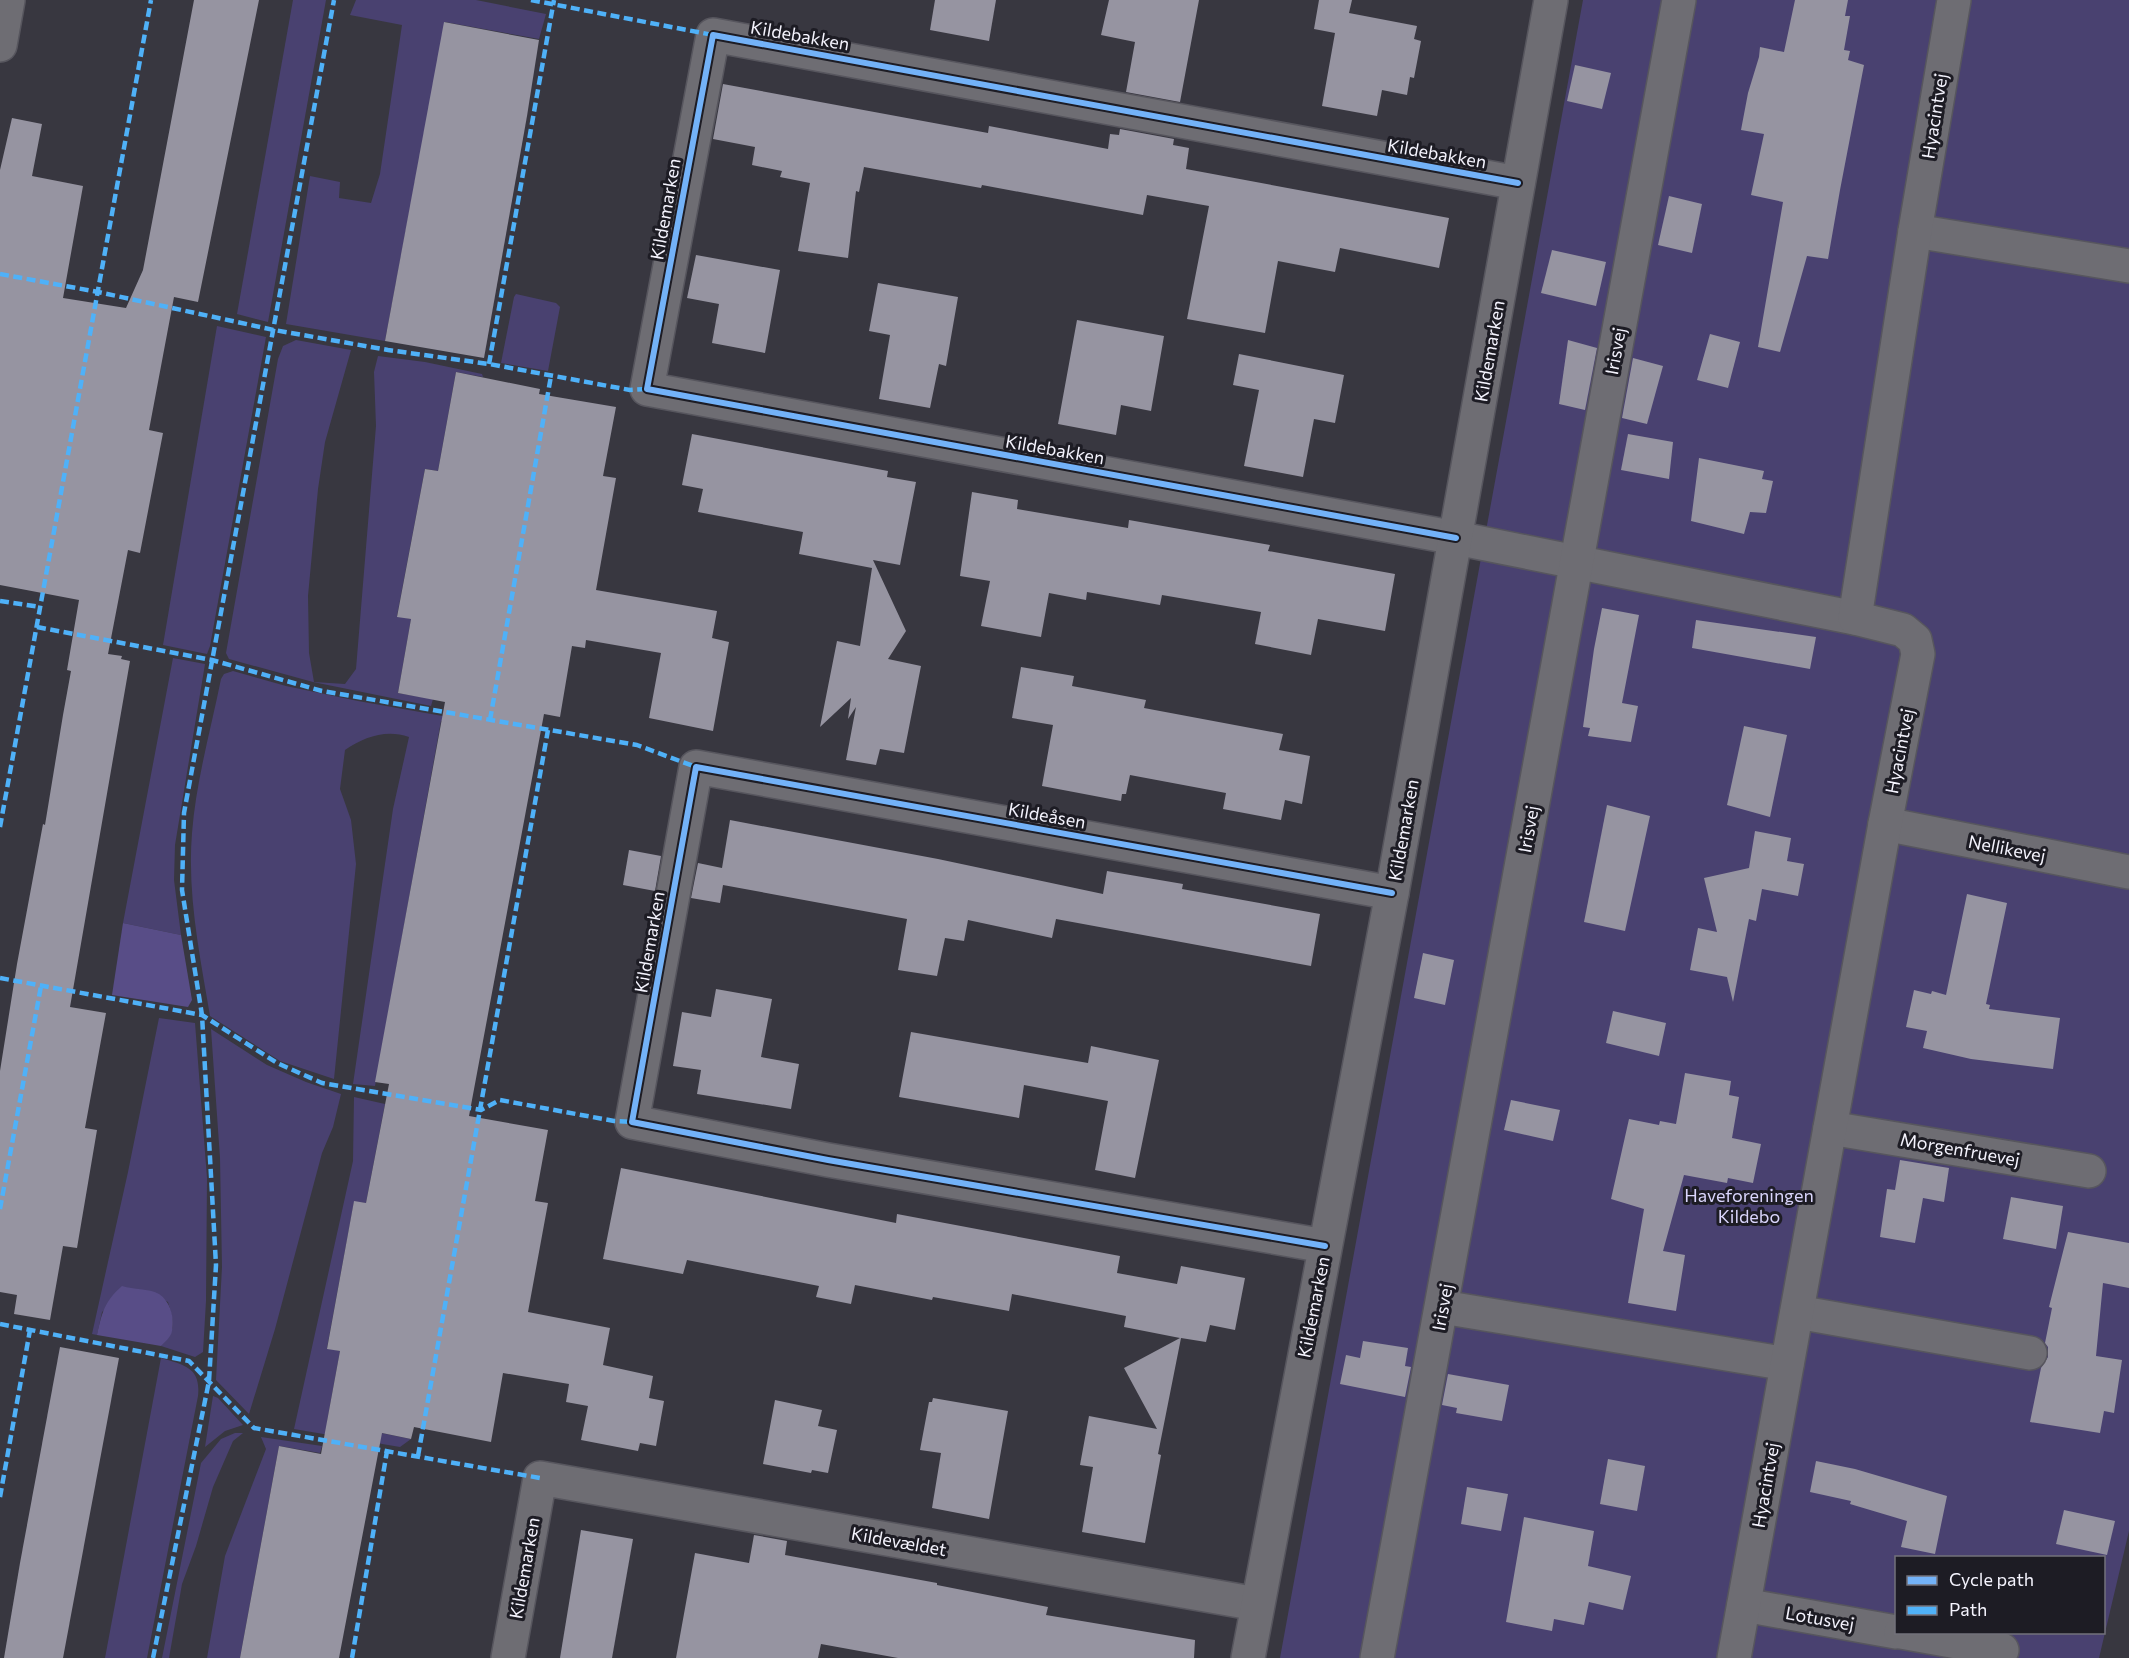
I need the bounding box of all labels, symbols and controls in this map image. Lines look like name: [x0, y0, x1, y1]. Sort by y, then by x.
street label: Kildebakken: [749, 15, 851, 55]
street label: Hyacintvej: [1916, 72, 1952, 160]
street label: Kildebakken: [1386, 133, 1488, 173]
street label: Kildemarken: [645, 157, 685, 261]
street label: Kildemarken: [1469, 299, 1509, 403]
street label: Irisvej: [1600, 326, 1630, 376]
street label: Kildebakken: [1004, 429, 1106, 469]
street label: Hyacintvej: [1880, 707, 1918, 795]
street label: Kildemarken: [1383, 778, 1423, 882]
street label: Kildeåsen: [1006, 797, 1088, 833]
street label: Irisvej: [1513, 804, 1543, 854]
street label: Nellikevej: [1966, 830, 2048, 866]
street label: Kildemarken: [629, 890, 669, 994]
street label: Morgenfruevej: [1898, 1128, 2022, 1170]
park label: Haveforeningen Kildebo: [1684, 1184, 1814, 1227]
street label: Kildemarken: [1292, 1255, 1334, 1359]
street label: Irisvej: [1427, 1282, 1457, 1332]
street label: Hyacintvej: [1747, 1441, 1783, 1529]
street label: Kildemarken: [504, 1516, 544, 1620]
street label: Kildevældet: [850, 1522, 948, 1560]
legend: [1895, 1556, 2105, 1634]
text: Cycle path: [1949, 1568, 2034, 1590]
text: Path: [1949, 1598, 1987, 1620]
street label: Lotusvej: [1784, 1601, 1856, 1635]

